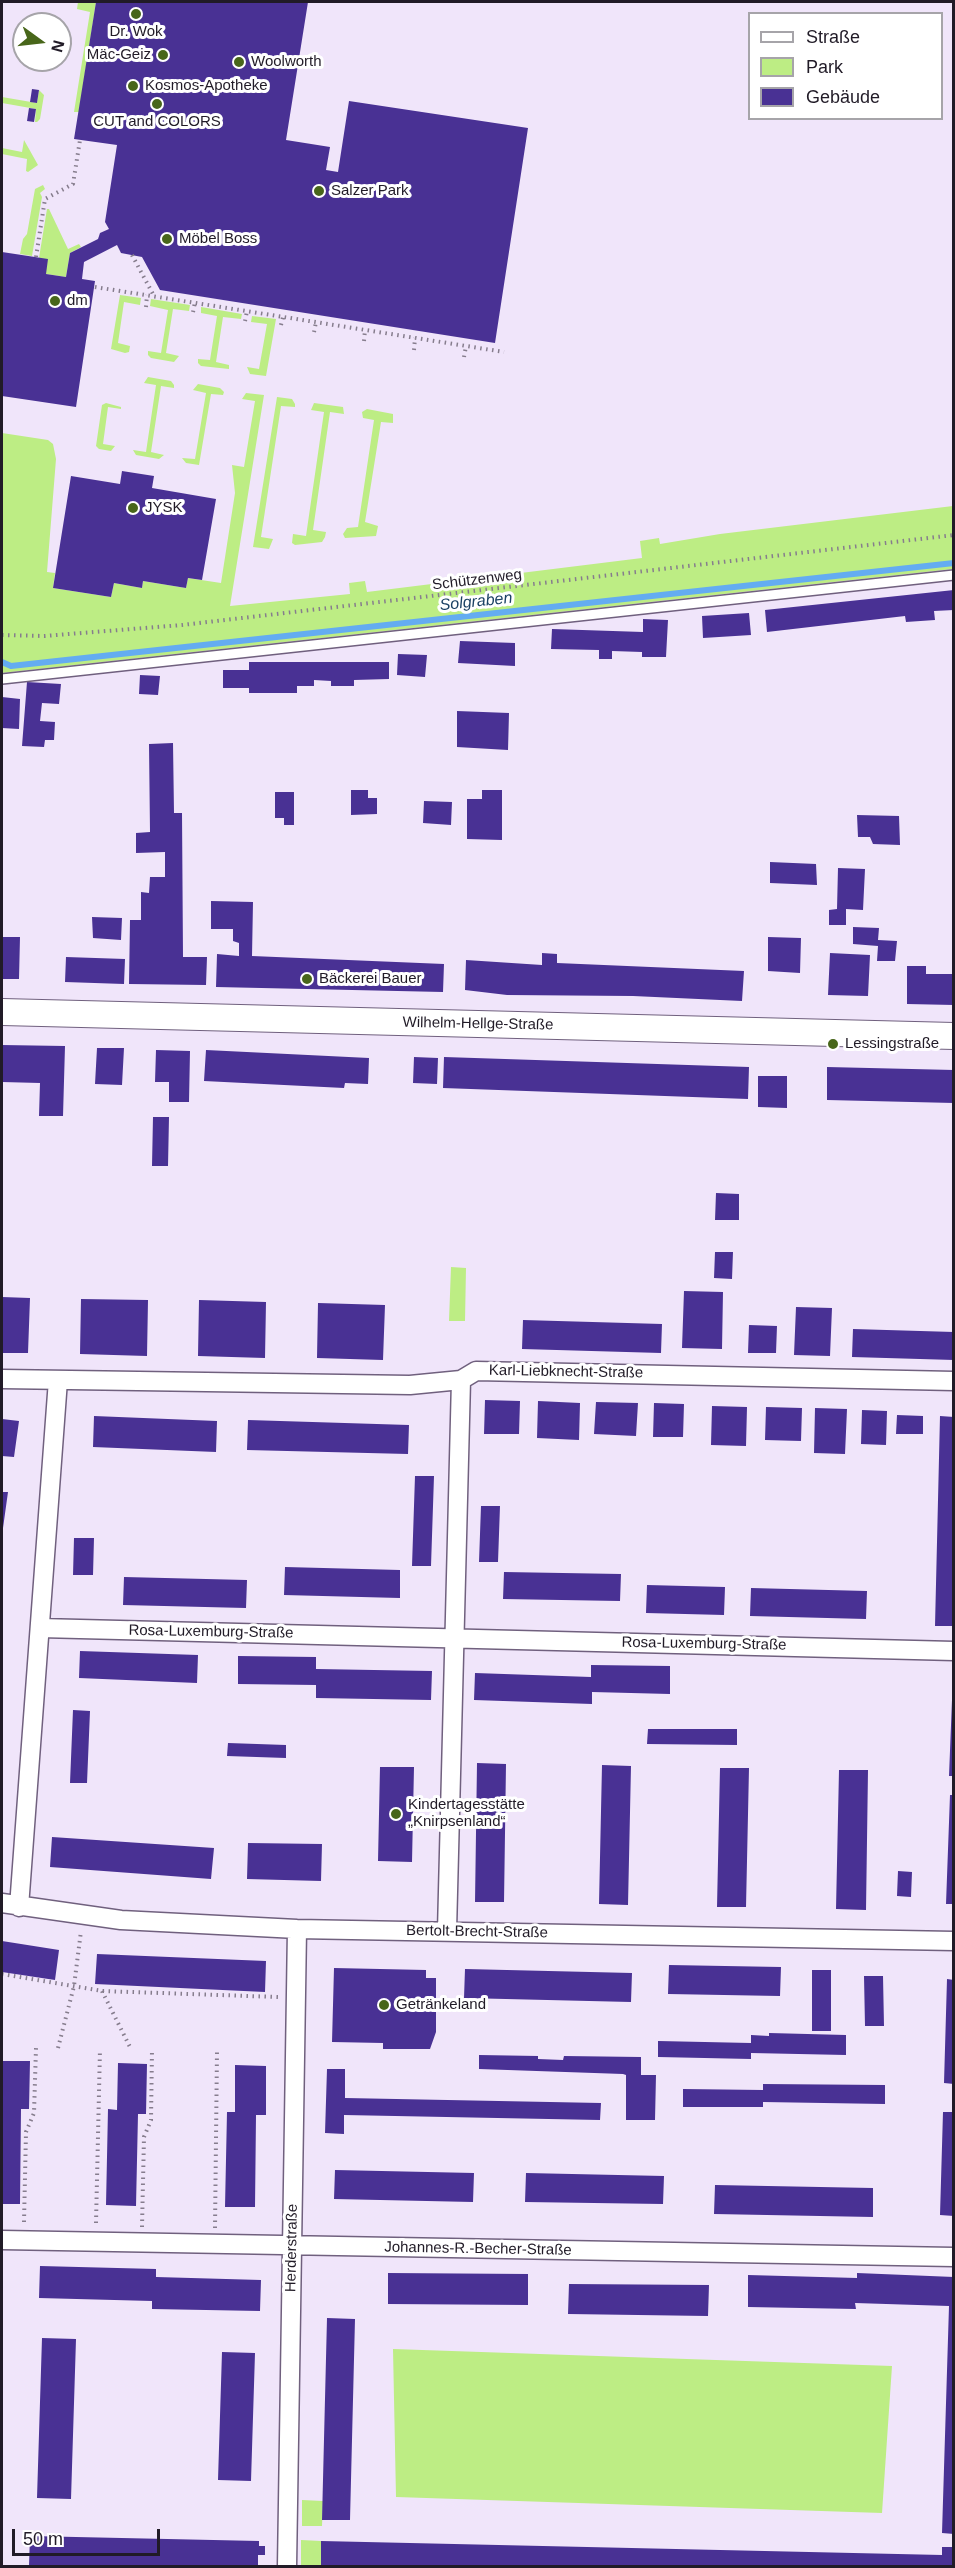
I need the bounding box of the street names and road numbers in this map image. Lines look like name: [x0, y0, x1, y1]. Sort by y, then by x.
street label: Schützenweg: [431, 566, 523, 594]
street label: Wilhelm-Hellge-Straße: [402, 1014, 554, 1034]
street label: Karl-Liebknecht-Straße: [489, 1362, 643, 1382]
street label: Rosa-Luxemburg-Straße: [128, 1622, 294, 1642]
street label: Rosa-Luxemburg-Straße: [621, 1634, 787, 1654]
street label: Bertolt-Brecht-Straße: [406, 1922, 548, 1942]
street label: Herderstraße: [282, 2204, 302, 2292]
street label: Johannes-R.-Becher-Straße: [384, 2238, 572, 2260]

